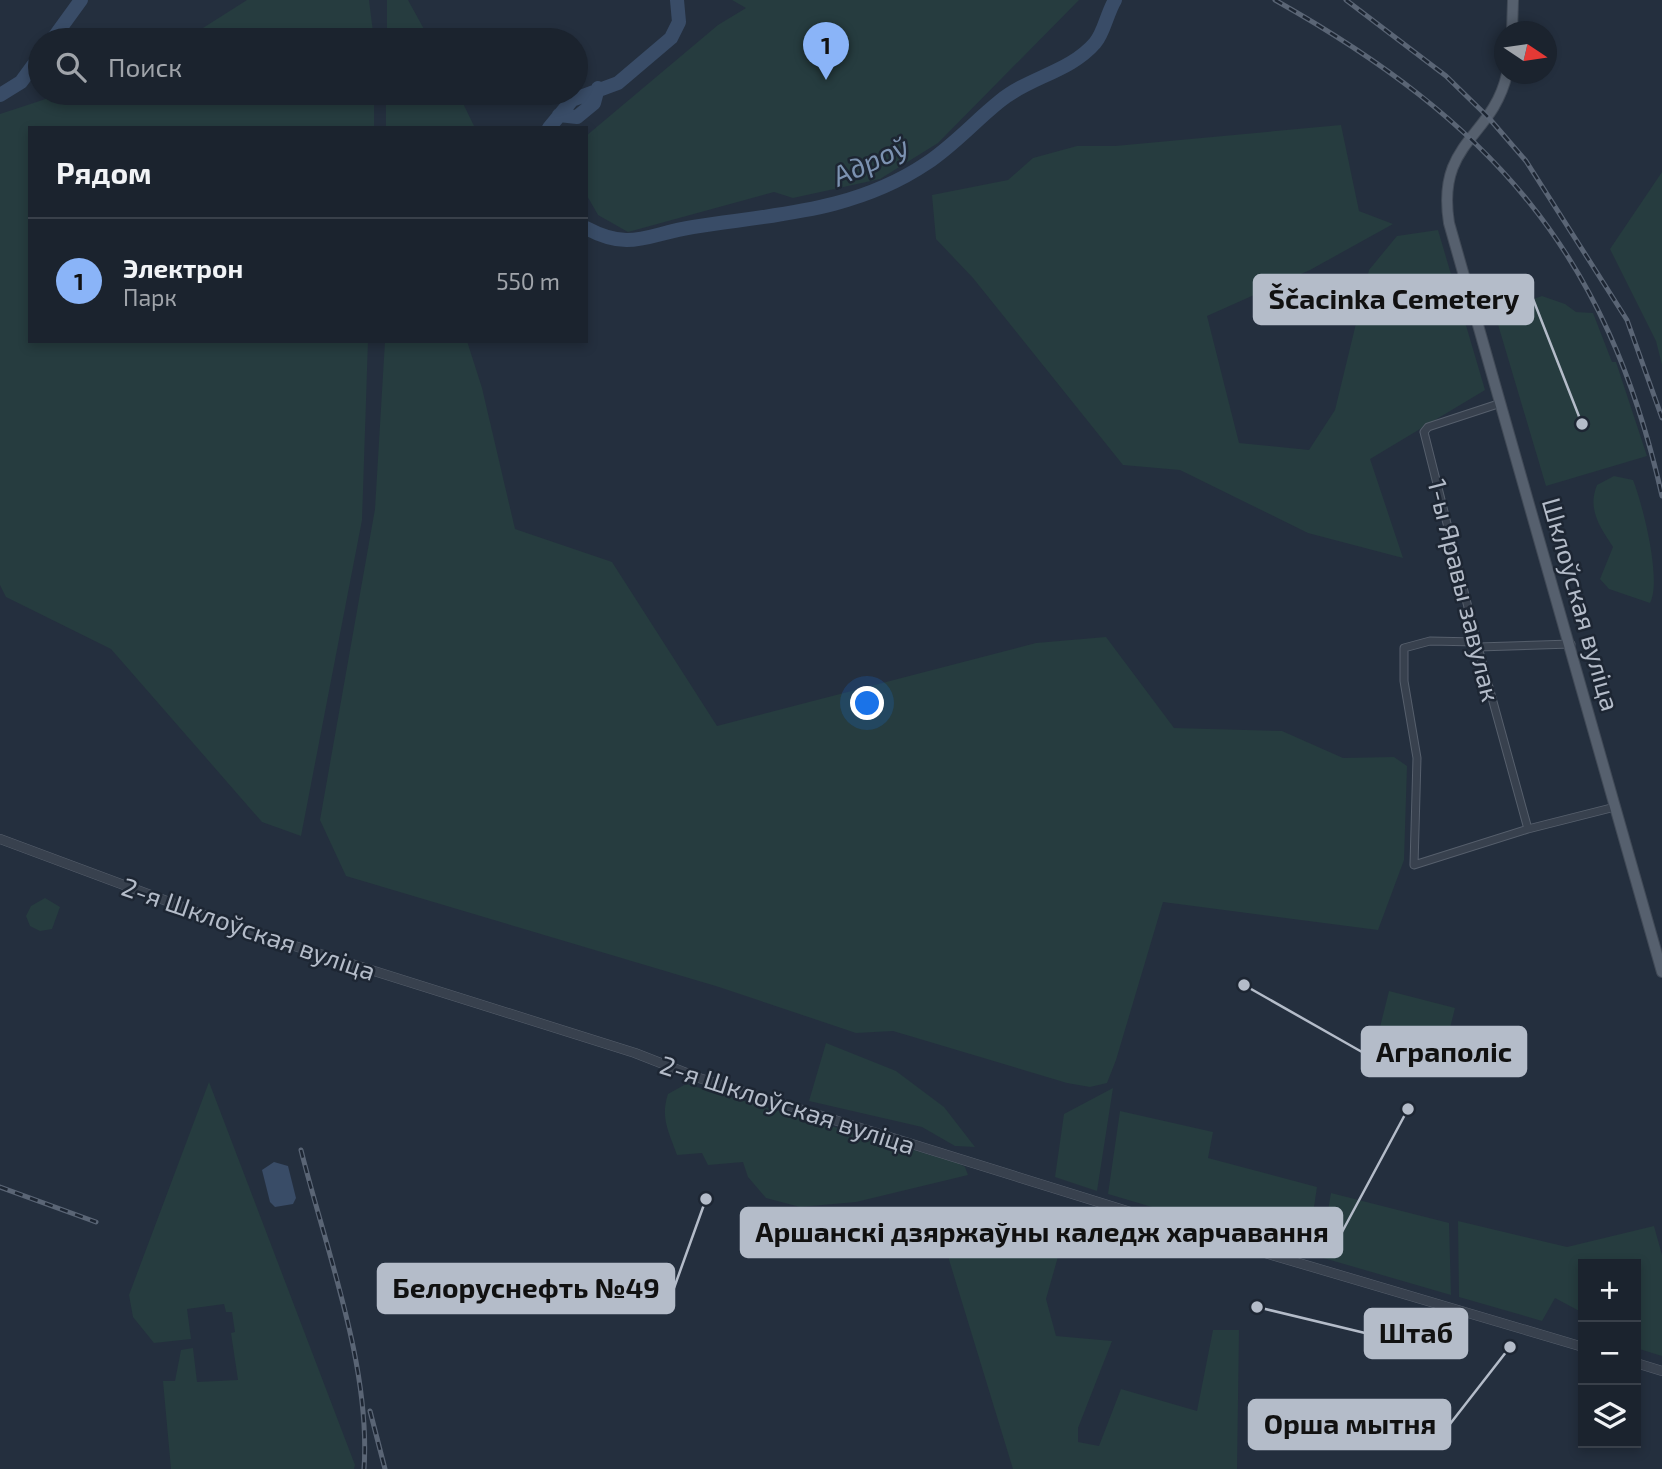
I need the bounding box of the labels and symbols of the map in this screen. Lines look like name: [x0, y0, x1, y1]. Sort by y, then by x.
north arrow: [1494, 21, 1557, 84]
pin: 1: [803, 22, 849, 80]
water label: Адроў: [826, 128, 913, 193]
callout: Ščacinka Cemetery: [1254, 275, 1533, 324]
text: Ščacinka Cemetery: [1269, 281, 1520, 315]
street label: 1-ы Яравы завулак: [1421, 475, 1508, 705]
street label: Шклоўская вуліца: [1536, 494, 1627, 714]
your location: [850, 686, 884, 720]
street label: 2-я Шклоўская вуліца: [118, 870, 380, 987]
callout: Аграполіс: [1362, 1027, 1526, 1076]
text: Аграполіс: [1376, 1034, 1512, 1068]
street label: 2-я Шклоўская вуліца: [656, 1048, 919, 1161]
callout: Аршанскі дзяржаўны каледж харчавання: [741, 1208, 1342, 1257]
text: Аршанскі дзяржаўны каледж харчавання: [755, 1214, 1329, 1248]
callout: Белоруснефть №49: [378, 1264, 674, 1313]
text: Белоруснефть №49: [392, 1270, 660, 1304]
callout: Штаб: [1365, 1309, 1467, 1358]
text: Штаб: [1379, 1315, 1453, 1349]
callout: Орша мытня: [1249, 1400, 1450, 1449]
text: Орша мытня: [1264, 1406, 1436, 1440]

